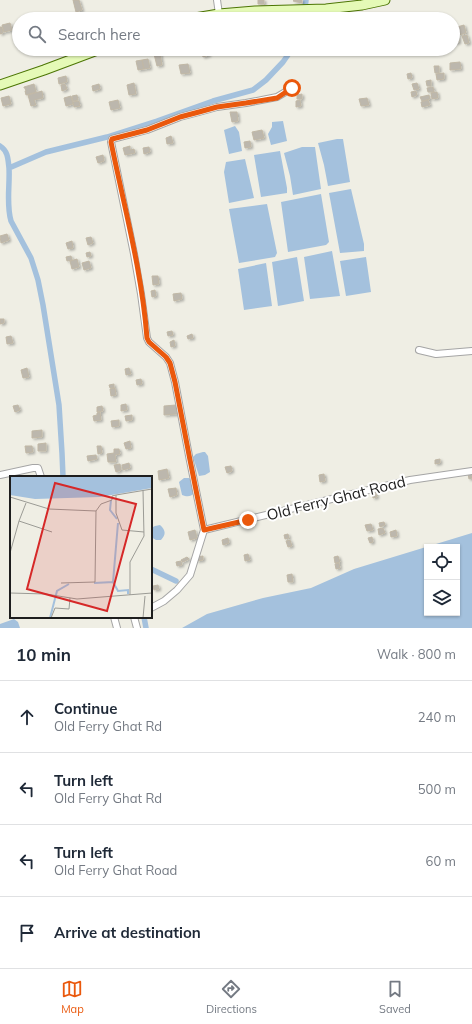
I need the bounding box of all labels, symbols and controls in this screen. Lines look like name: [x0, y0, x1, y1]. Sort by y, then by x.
search box: [12, 12, 460, 56]
icon: search: [26, 23, 48, 45]
text: Search here: [58, 25, 140, 44]
route start: [283, 79, 301, 97]
street label: Old Ferry Ghat Road: [265, 472, 407, 524]
inset map: [10, 476, 152, 618]
route end: [239, 511, 257, 529]
map controls: [424, 544, 460, 616]
button: locate: [424, 544, 460, 580]
button: layers: [424, 580, 460, 616]
text: 10 min: [16, 644, 71, 665]
text: Walk · 800 m: [377, 646, 456, 662]
text: Continue: [54, 699, 117, 718]
icon: ahead: [16, 706, 38, 728]
text: 240 m: [418, 709, 456, 725]
text: Old Ferry Ghat Rd: [54, 718, 162, 734]
text: Turn left: [54, 771, 113, 790]
icon: left: [16, 778, 38, 800]
text: 500 m: [418, 781, 456, 797]
text: Old Ferry Ghat Rd: [54, 790, 162, 806]
text: Turn left: [54, 843, 113, 862]
icon: left: [16, 850, 38, 872]
text: 60 m: [426, 853, 456, 869]
text: Old Ferry Ghat Road: [54, 862, 177, 878]
icon: arrive: [16, 922, 38, 944]
text: Arrive at destination: [54, 923, 201, 942]
tab: Map: [61, 978, 84, 1016]
tab: Directions: [206, 978, 257, 1016]
tab: Saved: [379, 978, 411, 1016]

